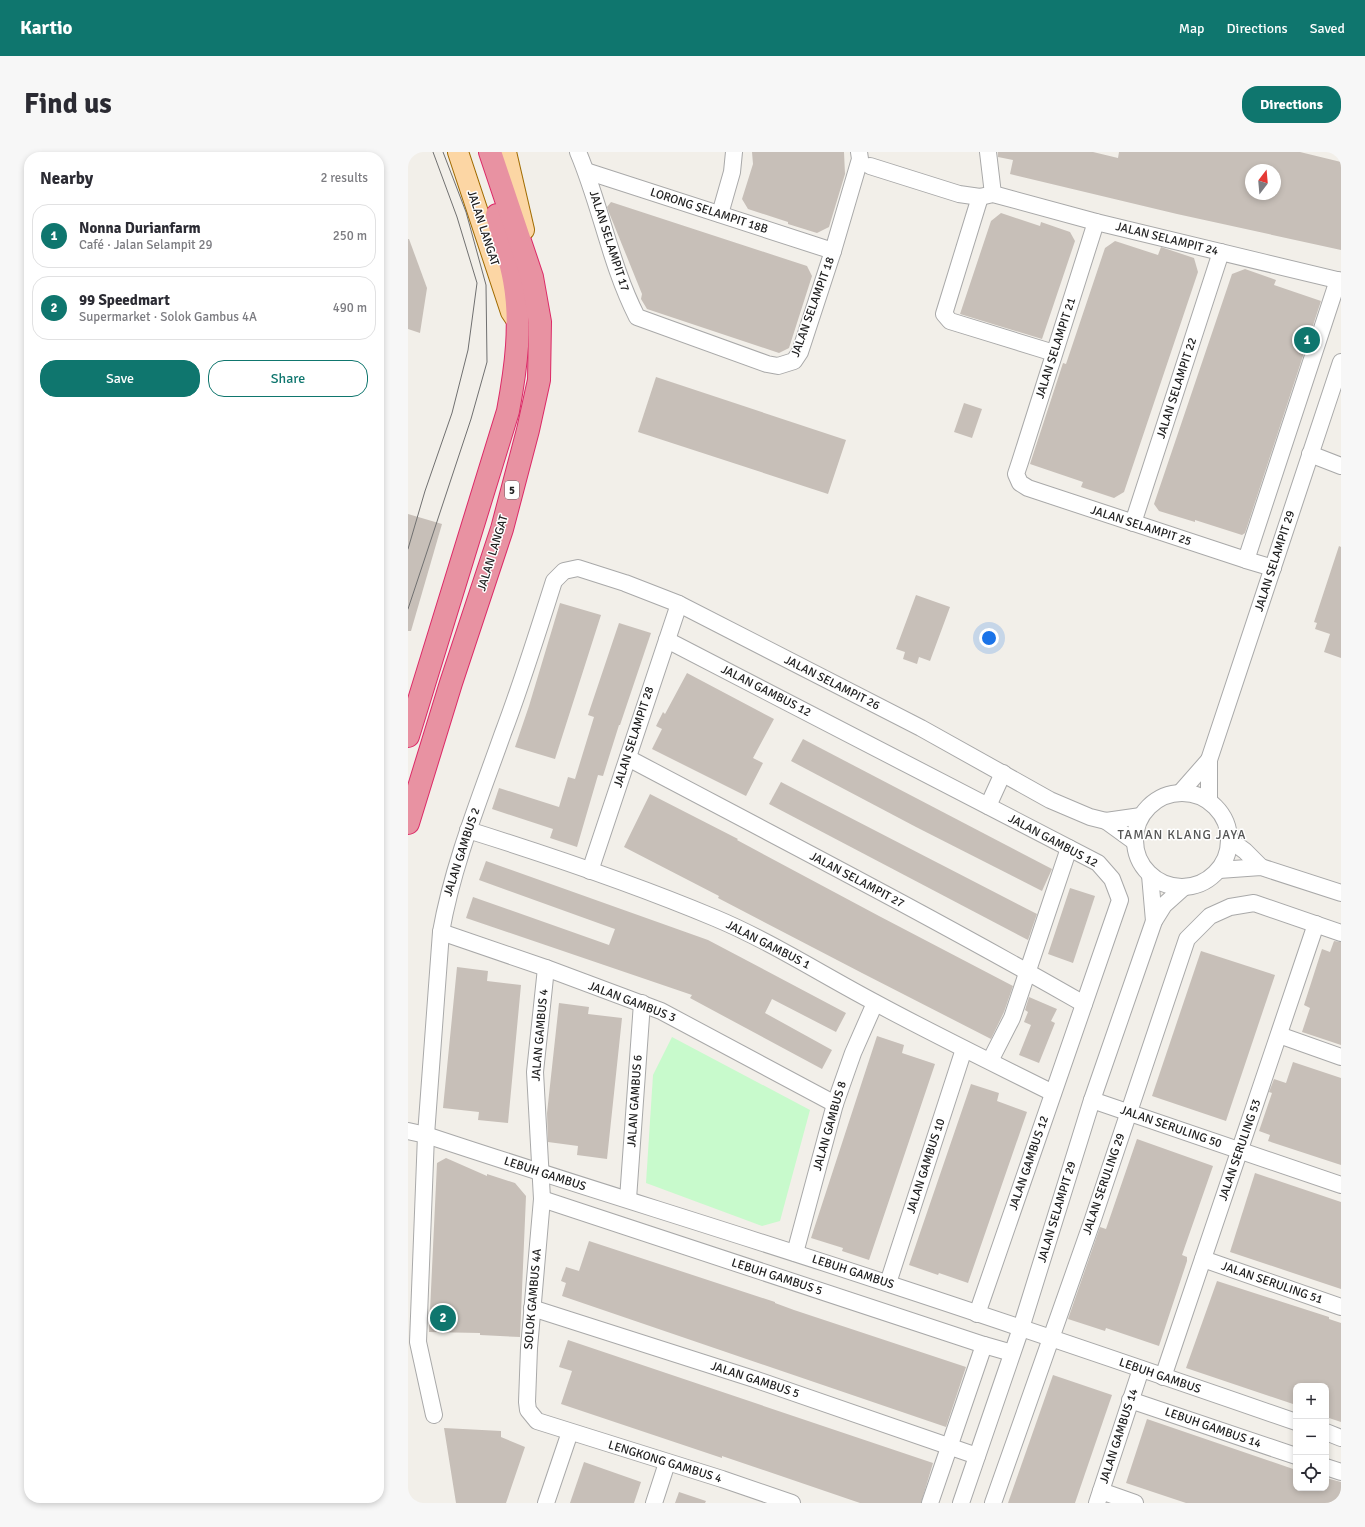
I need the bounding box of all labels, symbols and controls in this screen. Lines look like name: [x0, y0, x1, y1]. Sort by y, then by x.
text: Kartio: [20, 16, 73, 40]
text: Map: [1179, 20, 1205, 37]
text: Directions: [1227, 20, 1288, 37]
text: Saved: [1310, 20, 1345, 37]
button: Directions: [1242, 86, 1341, 123]
text: Find us: [24, 87, 112, 121]
north arrow: [1245, 164, 1281, 200]
text: Nearby: [40, 168, 93, 189]
text: 2 results: [320, 170, 368, 186]
street label: LORONG SELAMPIT 18B: [648, 185, 770, 237]
street label: JALAN LANGAT: [464, 188, 502, 268]
street label: JALAN SELAMPIT 17: [586, 189, 632, 293]
text: Nonna Durianfarm: [79, 219, 201, 237]
street label: JALAN SELAMPIT 24: [1114, 219, 1220, 259]
text: 1: [50, 228, 58, 244]
text: 250 m: [333, 228, 367, 244]
text: Café · Jalan Selampit 29: [79, 237, 213, 253]
street label: JALAN SELAMPIT 18: [788, 255, 838, 359]
text: 99 Speedmart: [79, 291, 170, 309]
street label: JALAN SELAMPIT 21: [1033, 296, 1079, 400]
text: 2: [50, 300, 58, 316]
text: 490 m: [333, 300, 367, 316]
text: Supermarket · Solok Gambus 4A: [79, 309, 257, 325]
pin: 1: [1294, 325, 1320, 355]
street label: JALAN SELAMPIT 22: [1154, 336, 1200, 440]
button: Save: [40, 360, 200, 397]
button: Share: [208, 360, 368, 397]
road number: 5: [505, 481, 519, 499]
street label: JALAN SELAMPIT 25: [1089, 503, 1193, 549]
street label: JALAN SELAMPIT 29: [1252, 509, 1298, 613]
street label: JALAN LANGAT: [474, 513, 512, 593]
your location: [979, 628, 999, 648]
street label: JALAN SELAMPIT 26: [782, 652, 882, 714]
street label: JALAN GAMBUS 12: [718, 662, 814, 720]
street label: JALAN SELAMPIT 28: [611, 685, 657, 789]
street label: JALAN GAMBUS 2: [441, 806, 483, 898]
street label: JALAN GAMBUS 12: [1006, 811, 1100, 871]
district label: TAMAN KLANG JAYA: [1118, 827, 1246, 843]
street label: JALAN SELAMPIT 27: [807, 849, 907, 911]
street label: JALAN GAMBUS 1: [723, 917, 813, 973]
street label: JALAN GAMBUS 3: [586, 978, 678, 1026]
street label: JALAN GAMBUS 4: [528, 988, 552, 1082]
street label: JALAN GAMBUS 6: [624, 1054, 646, 1148]
street label: JALAN GAMBUS 8: [810, 1079, 850, 1173]
street label: JALAN SERULING 53: [1216, 1097, 1264, 1203]
street label: JALAN SERULING 50: [1118, 1103, 1224, 1151]
street label: JALAN GAMBUS 12: [1006, 1114, 1052, 1212]
street label: JALAN GAMBUS 10: [904, 1117, 948, 1215]
street label: JALAN SERULING 29: [1080, 1131, 1128, 1237]
street label: LEBUH GAMBUS: [502, 1154, 588, 1194]
street label: JALAN SELAMPIT 29: [1034, 1159, 1080, 1265]
street label: SOLOK GAMBUS 4A: [521, 1247, 545, 1350]
street label: LEBUH GAMBUS: [810, 1252, 896, 1292]
street label: LEBUH GAMBUS 5: [730, 1255, 824, 1299]
street label: JALAN SERULING 51: [1219, 1259, 1325, 1307]
pin: 2: [430, 1303, 456, 1333]
street label: LEBUH GAMBUS: [1117, 1355, 1203, 1397]
street label: JALAN GAMBUS 5: [709, 1359, 801, 1401]
map controls: [1293, 1383, 1329, 1491]
button: +: [1293, 1383, 1329, 1419]
street label: JALAN GAMBUS 14: [1097, 1386, 1142, 1485]
street label: LEBUH GAMBUS 14: [1163, 1404, 1264, 1452]
button: −: [1293, 1419, 1329, 1455]
street label: LENGKONG GAMBUS 4: [606, 1438, 724, 1487]
button: locate: [1293, 1455, 1329, 1491]

